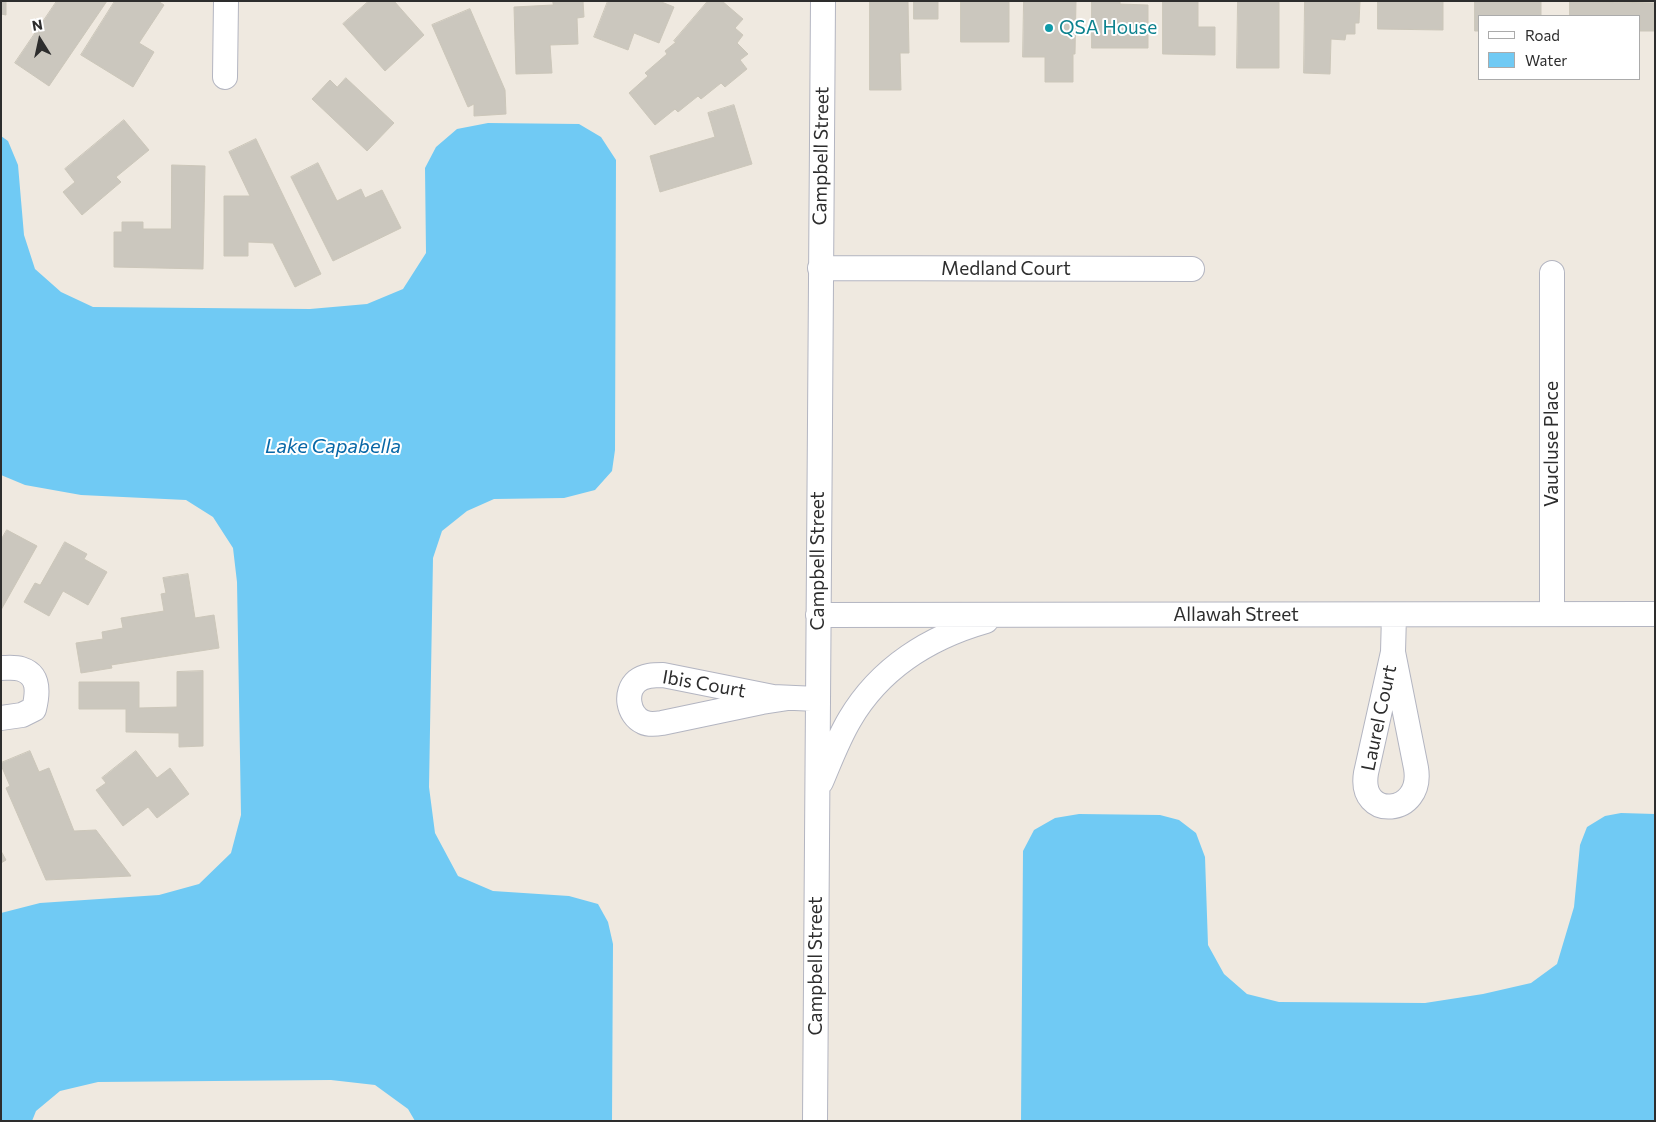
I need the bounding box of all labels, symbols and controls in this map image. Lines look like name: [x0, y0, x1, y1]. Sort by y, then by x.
north arrow: [15, 15, 65, 65]
text: N: [31, 15, 44, 34]
legend: [1478, 15, 1641, 80]
place label: QSA House: [1059, 17, 1157, 39]
marker: QSA House: [1043, 22, 1055, 34]
text: Road: [1525, 26, 1560, 44]
text: Water: [1525, 51, 1567, 69]
street label: Campbell Street: [808, 86, 834, 226]
street label: Medland Court: [941, 258, 1071, 280]
street label: Vaucluse Place: [1541, 381, 1563, 507]
water label: Lake Capabella: [265, 434, 401, 458]
street label: Campbell Street: [807, 491, 829, 631]
street label: Allawah Street: [1173, 604, 1299, 626]
street label: Laurel Court: [1357, 663, 1401, 773]
street label: Ibis Court: [661, 665, 747, 703]
street label: Campbell Street: [805, 896, 827, 1036]

